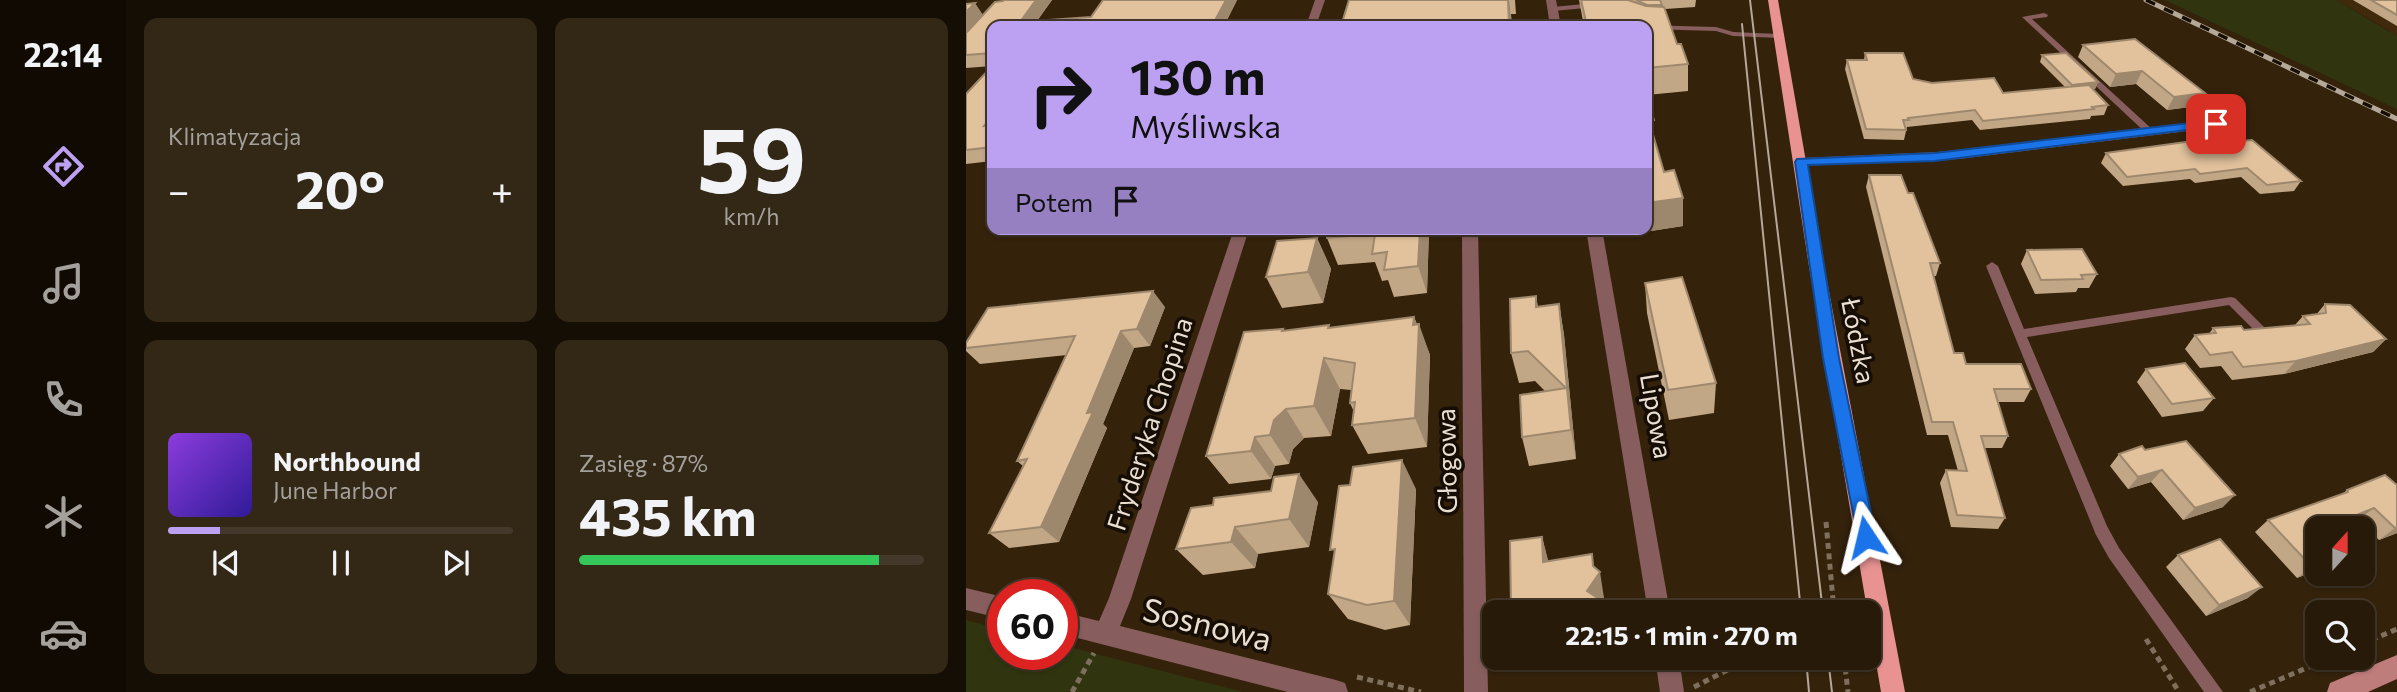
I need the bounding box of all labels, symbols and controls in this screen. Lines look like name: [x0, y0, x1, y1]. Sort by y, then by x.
text: 22:14: [24, 34, 103, 74]
text: 130 m: [1130, 45, 1265, 105]
icon: right: [1015, 49, 1106, 140]
pin: [2186, 94, 2246, 154]
text: 59: [697, 100, 806, 212]
text: Myśliwska: [1130, 105, 1281, 145]
icon: arrive: [2197, 105, 2235, 143]
text: Klimatyzacja: [168, 122, 301, 150]
icon: directions: [39, 142, 88, 191]
text: 20°: [295, 156, 385, 220]
text: −: [168, 166, 190, 213]
text: +: [491, 166, 513, 213]
icon: arrive: [1107, 182, 1145, 220]
text: Potem: [1015, 186, 1093, 217]
text: km/h: [724, 202, 779, 230]
icon: music: [39, 259, 88, 308]
street label: Łódzka: [1836, 294, 1883, 386]
street label: Fryderyka Chopina: [1100, 313, 1198, 534]
street label: Lipowa: [1635, 371, 1680, 461]
icon: phone: [39, 375, 88, 424]
street label: Głogowa: [1429, 408, 1462, 514]
text: Northbound: [273, 445, 421, 476]
text: Zasięg · 87%: [579, 449, 708, 477]
text: June Harbor: [273, 476, 397, 504]
text: 435 km: [579, 483, 757, 547]
icon: climate: [39, 492, 88, 541]
position arrow: [1829, 500, 1903, 574]
north arrow: [2305, 516, 2375, 586]
map controls: [2305, 516, 2375, 670]
icon: previous: [207, 544, 245, 582]
icon: pause: [322, 544, 360, 582]
icon: next: [437, 544, 475, 582]
speed limit sign: 60: [987, 579, 1078, 670]
street label: Sosnowa: [1139, 588, 1276, 658]
button: search: [2305, 600, 2375, 670]
icon: car: [39, 609, 88, 658]
text: 22:15 · 1 min · 270 m: [1565, 619, 1798, 650]

